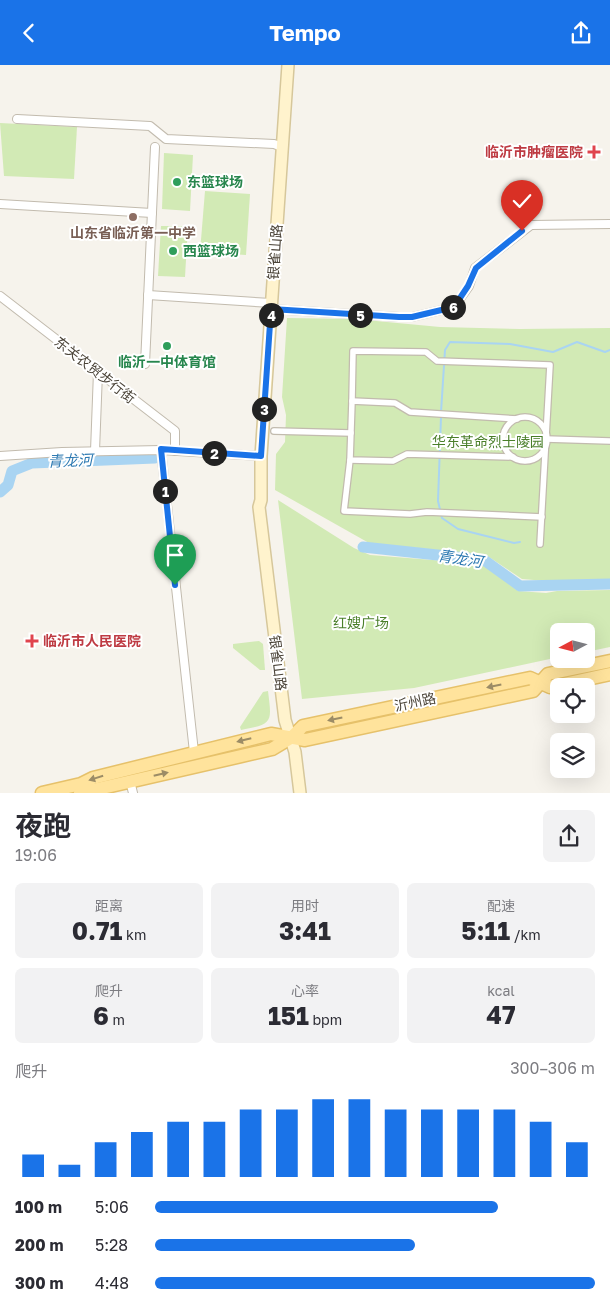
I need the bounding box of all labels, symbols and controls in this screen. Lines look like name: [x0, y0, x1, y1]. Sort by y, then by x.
icon: back: [15, 19, 43, 47]
text: Tempo: [269, 19, 341, 46]
icon: share: [567, 19, 595, 47]
place label: 临沂市肿瘤医院: [485, 143, 583, 160]
marker: 临沂市肿瘤医院: [587, 145, 601, 159]
place label: 东篮球场: [187, 173, 243, 190]
marker: 东篮球场: [171, 176, 183, 188]
pin: [501, 180, 543, 231]
icon: check: [508, 187, 536, 215]
marker: 山东省临沂第一中学: [127, 211, 139, 223]
street label: 银雀山路: [264, 223, 285, 280]
place label: 山东省临沂第一中学: [70, 224, 196, 241]
place label: 西篮球场: [183, 242, 239, 259]
marker: 西篮球场: [167, 245, 179, 257]
pin: 6: [440, 295, 466, 319]
text: 6: [449, 299, 458, 316]
pin: 4: [258, 303, 284, 327]
pin: 5: [348, 303, 372, 327]
text: 4: [267, 307, 276, 324]
text: 5: [356, 307, 365, 324]
street label: 东关农贸步行街: [51, 333, 139, 406]
marker: 临沂一中体育馆: [161, 340, 173, 352]
place label: 临沂一中体育馆: [118, 353, 216, 370]
pin: 3: [252, 397, 276, 421]
text: 3: [260, 401, 269, 418]
park label: 华东革命烈士陵园: [432, 433, 544, 450]
pin: 2: [202, 441, 226, 465]
text: 2: [210, 445, 219, 462]
water label: 青龙河: [47, 450, 96, 470]
pin: 1: [152, 479, 178, 503]
text: 1: [162, 483, 169, 500]
pin: [154, 534, 196, 585]
icon: arrive: [161, 541, 189, 569]
water label: 青龙河: [437, 546, 487, 571]
park label: 红嫂广场: [333, 614, 389, 631]
north arrow: [550, 623, 595, 667]
map controls: [550, 623, 595, 778]
place label: 临沂市人民医院: [43, 632, 141, 649]
marker: 临沂市人民医院: [25, 634, 39, 648]
street label: 银雀山路: [267, 634, 290, 692]
button: locate: [550, 678, 595, 723]
one-way arrow: [487, 682, 502, 690]
street label: 沂州路: [393, 689, 437, 714]
one-way arrow: [328, 715, 343, 723]
button: layers: [550, 733, 595, 778]
one-way arrow: [237, 736, 252, 744]
one-way arrow: [154, 770, 169, 778]
one-way arrow: [88, 774, 103, 782]
text: 夜跑: [15, 809, 71, 842]
button: share: [543, 810, 595, 862]
text: 19:06: [15, 845, 57, 865]
text: 距离: [95, 897, 123, 914]
text: 用时: [291, 897, 319, 914]
text: 配速: [487, 897, 515, 914]
text: 0.71: [72, 915, 122, 946]
text: 3:41: [279, 915, 331, 946]
text: 5:11: [461, 915, 510, 946]
text: km: [122, 926, 146, 943]
text: /km: [510, 926, 541, 943]
text: 爬升: [95, 982, 123, 999]
text: 心率: [291, 982, 319, 999]
text: kcal: [487, 982, 515, 999]
text: 47: [486, 999, 516, 1030]
text: 6: [93, 1000, 109, 1031]
text: 151: [268, 1000, 309, 1031]
text: m: [109, 1011, 125, 1028]
text: bpm: [309, 1011, 342, 1028]
text: 300–306 m: [510, 1058, 595, 1078]
text: 爬升: [15, 1061, 47, 1081]
text: 100 m: [15, 1197, 62, 1217]
text: 5:06: [95, 1197, 129, 1217]
text: 200 m: [15, 1235, 64, 1255]
text: 5:28: [95, 1235, 128, 1255]
text: 300 m: [15, 1273, 64, 1293]
text: 4:48: [95, 1273, 129, 1293]

